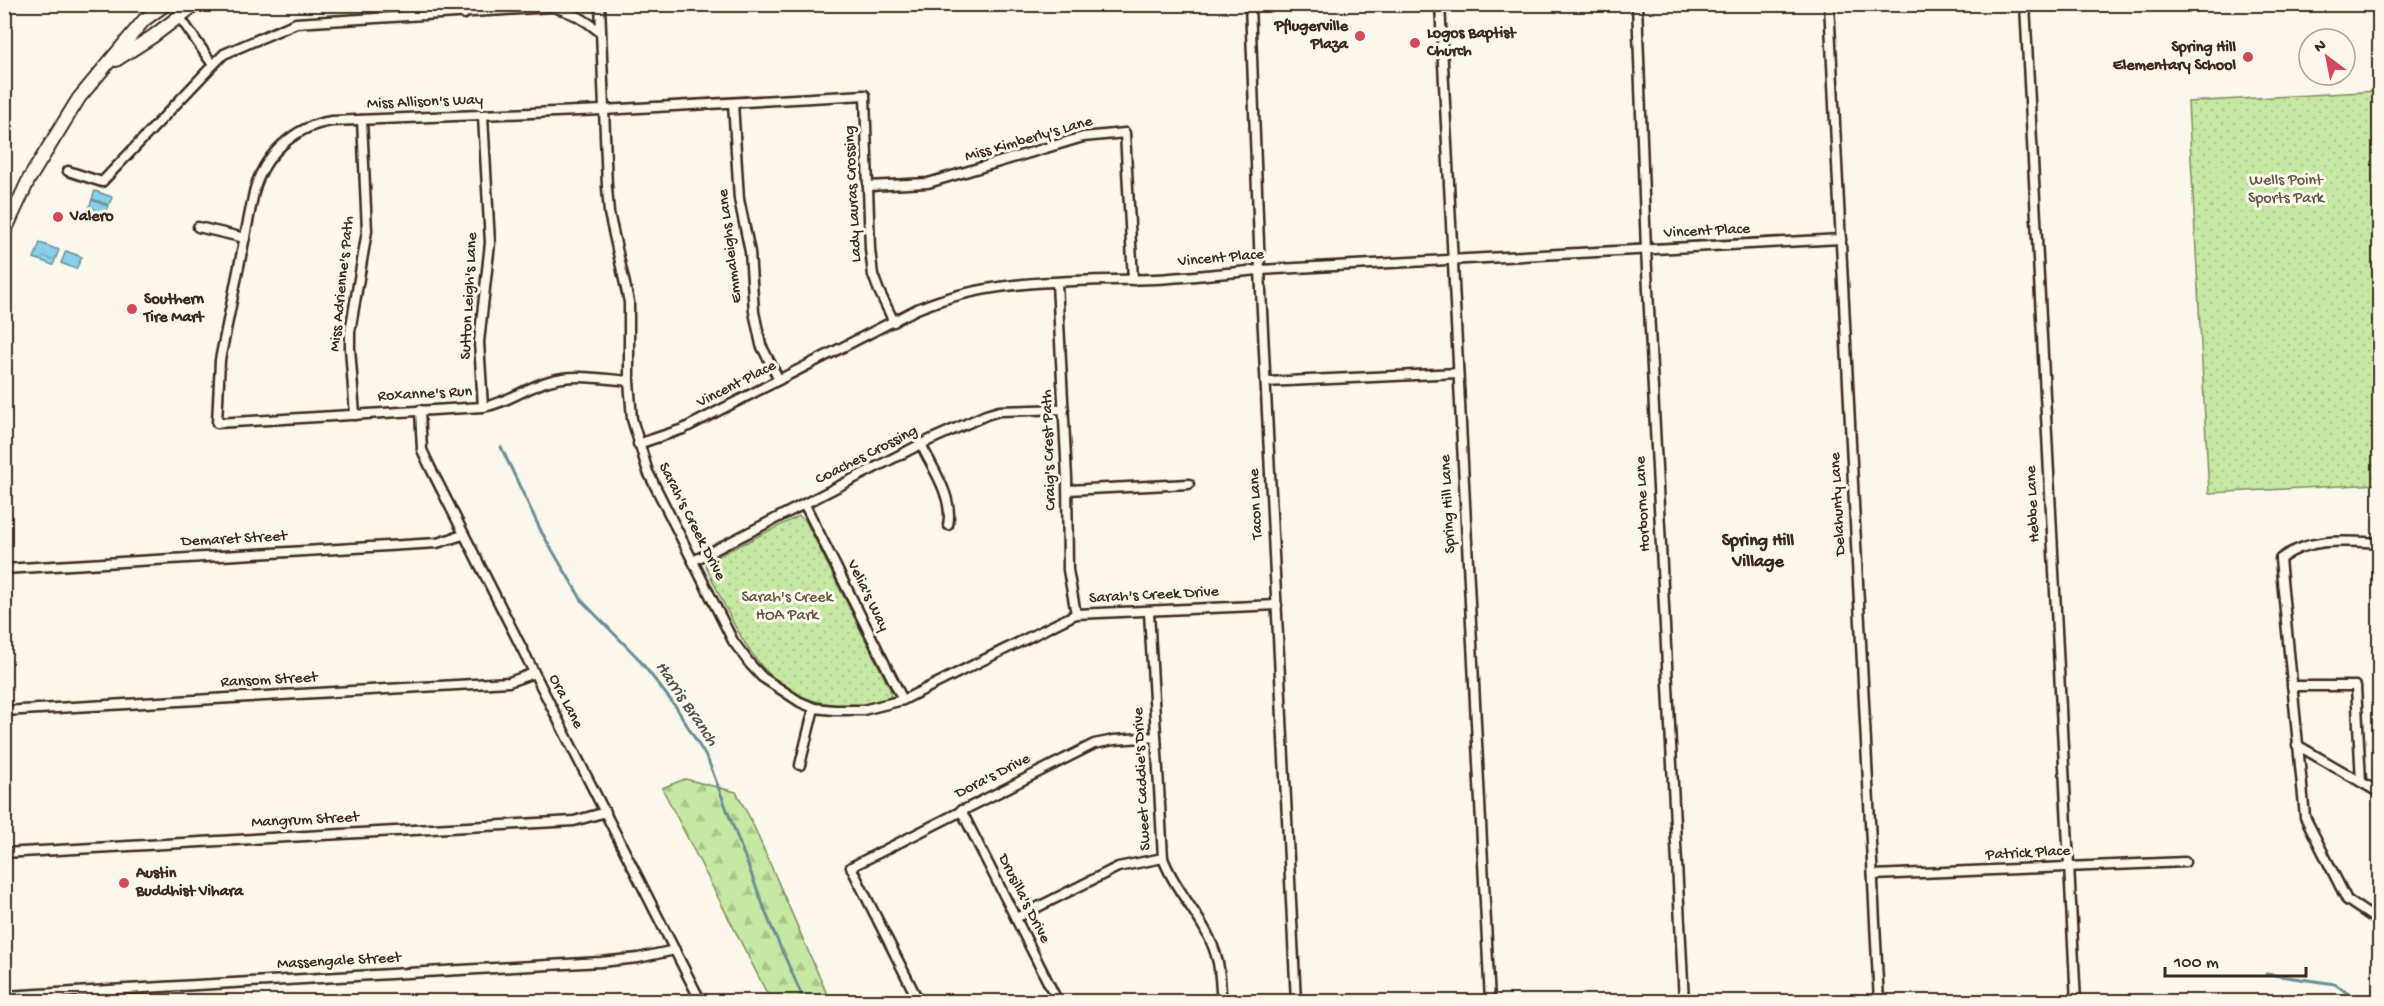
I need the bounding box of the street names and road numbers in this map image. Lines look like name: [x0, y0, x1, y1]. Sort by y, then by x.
street label: Miss Allison's Way: [367, 91, 483, 115]
street label: Miss Kimberly's Lane: [963, 112, 1096, 167]
street label: Lady Lauras Crossing: [841, 125, 867, 263]
street label: Emmaleighs Lane: [714, 187, 747, 304]
street label: Miss Adrienne's Path: [326, 215, 360, 353]
street label: Vincent Place: [1662, 220, 1751, 244]
street label: Sutton Leigh's Lane: [457, 231, 483, 360]
street label: Vincent Place: [1176, 246, 1266, 272]
street label: Vincent Place: [693, 357, 781, 414]
street label: Roxanne's Run: [377, 383, 473, 407]
street label: Craig's Crest Path: [1038, 389, 1062, 511]
street label: Coaches Crossing: [813, 422, 921, 490]
street label: Delahunty Lane: [1827, 451, 1851, 557]
street label: Spring Hill Lane: [1437, 453, 1461, 554]
street label: Horborne Lane: [1632, 455, 1656, 552]
street label: Sarah's Creek Drive: [653, 460, 729, 585]
street label: Hebbe Lane: [2022, 464, 2046, 543]
street label: Tacon Lane: [1246, 467, 1268, 541]
street label: Demaret Street: [180, 528, 289, 552]
street label: Velia's Way: [841, 556, 892, 635]
street label: Sarah's Creek Drive: [1089, 583, 1220, 609]
street label: Ransom Street: [220, 669, 319, 693]
street label: Ora Lane: [543, 672, 587, 733]
street label: Sweet Caddie's Drive: [1130, 706, 1156, 851]
street label: Dora's Drive: [951, 750, 1034, 805]
street label: Mangrum Street: [251, 809, 361, 833]
street label: Patrick Place: [1984, 842, 2072, 866]
street label: Drusilla's Drive: [992, 850, 1054, 947]
street label: Massengale Street: [277, 949, 403, 975]

